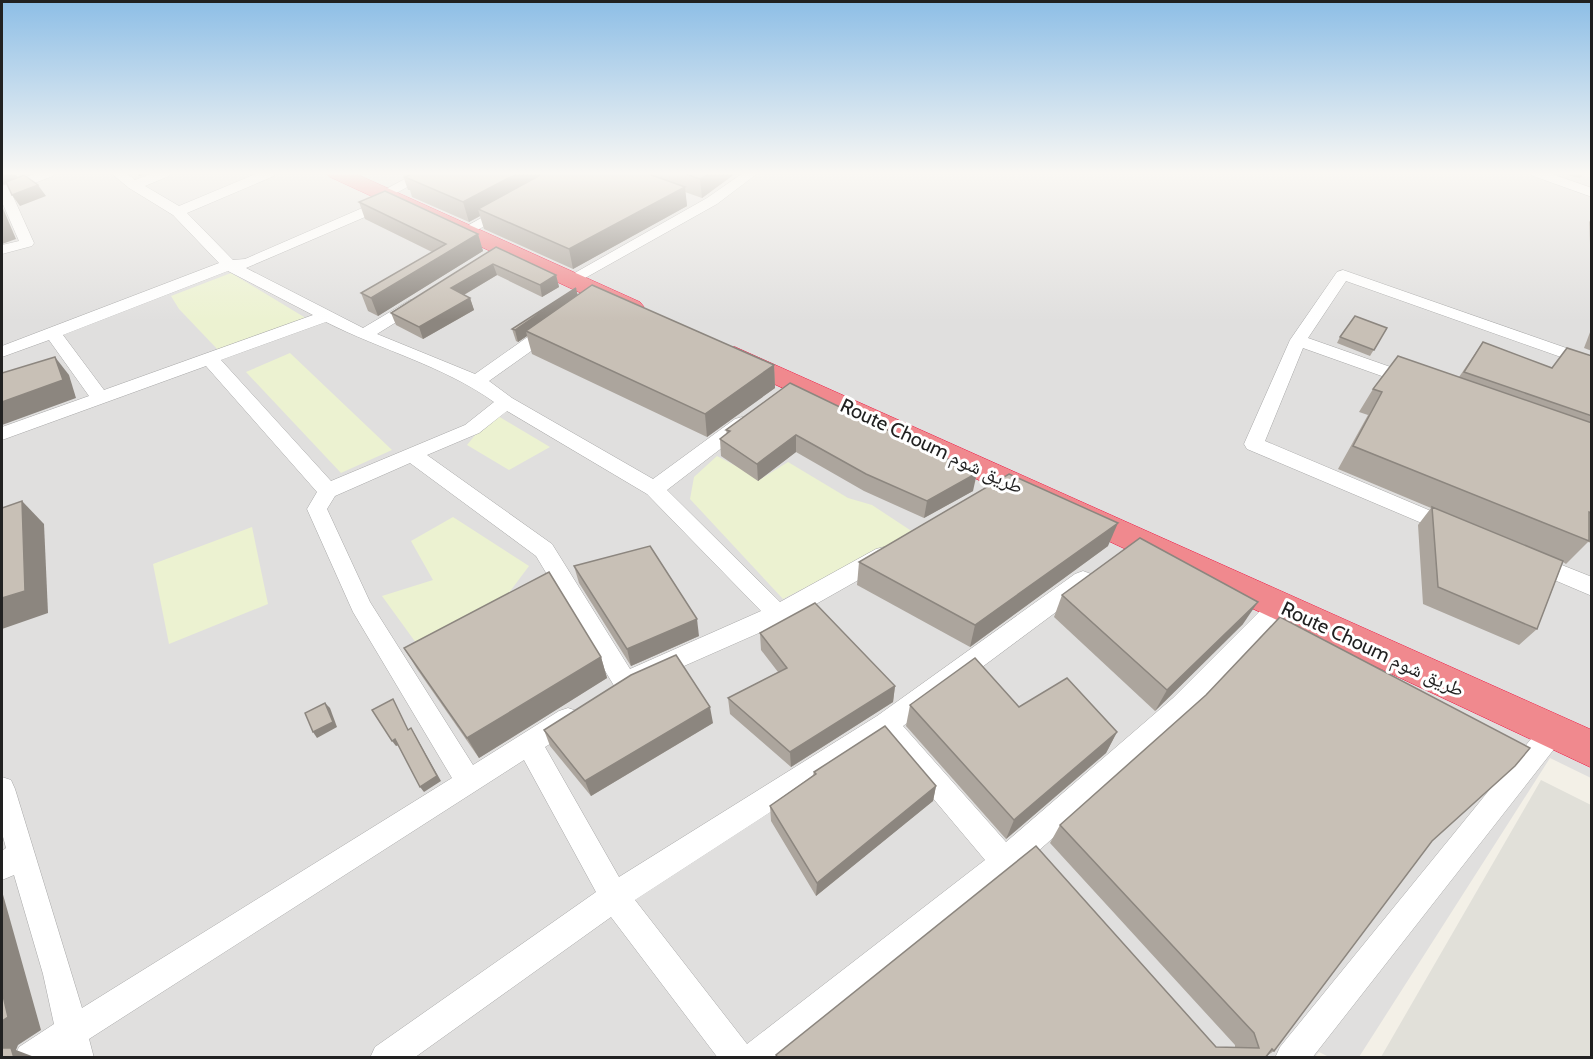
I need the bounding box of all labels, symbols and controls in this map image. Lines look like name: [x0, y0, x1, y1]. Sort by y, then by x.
street label: Route Choum طريق شوم: [836, 393, 1027, 501]
street label: Route Choum طريق شوم: [1277, 596, 1468, 704]

